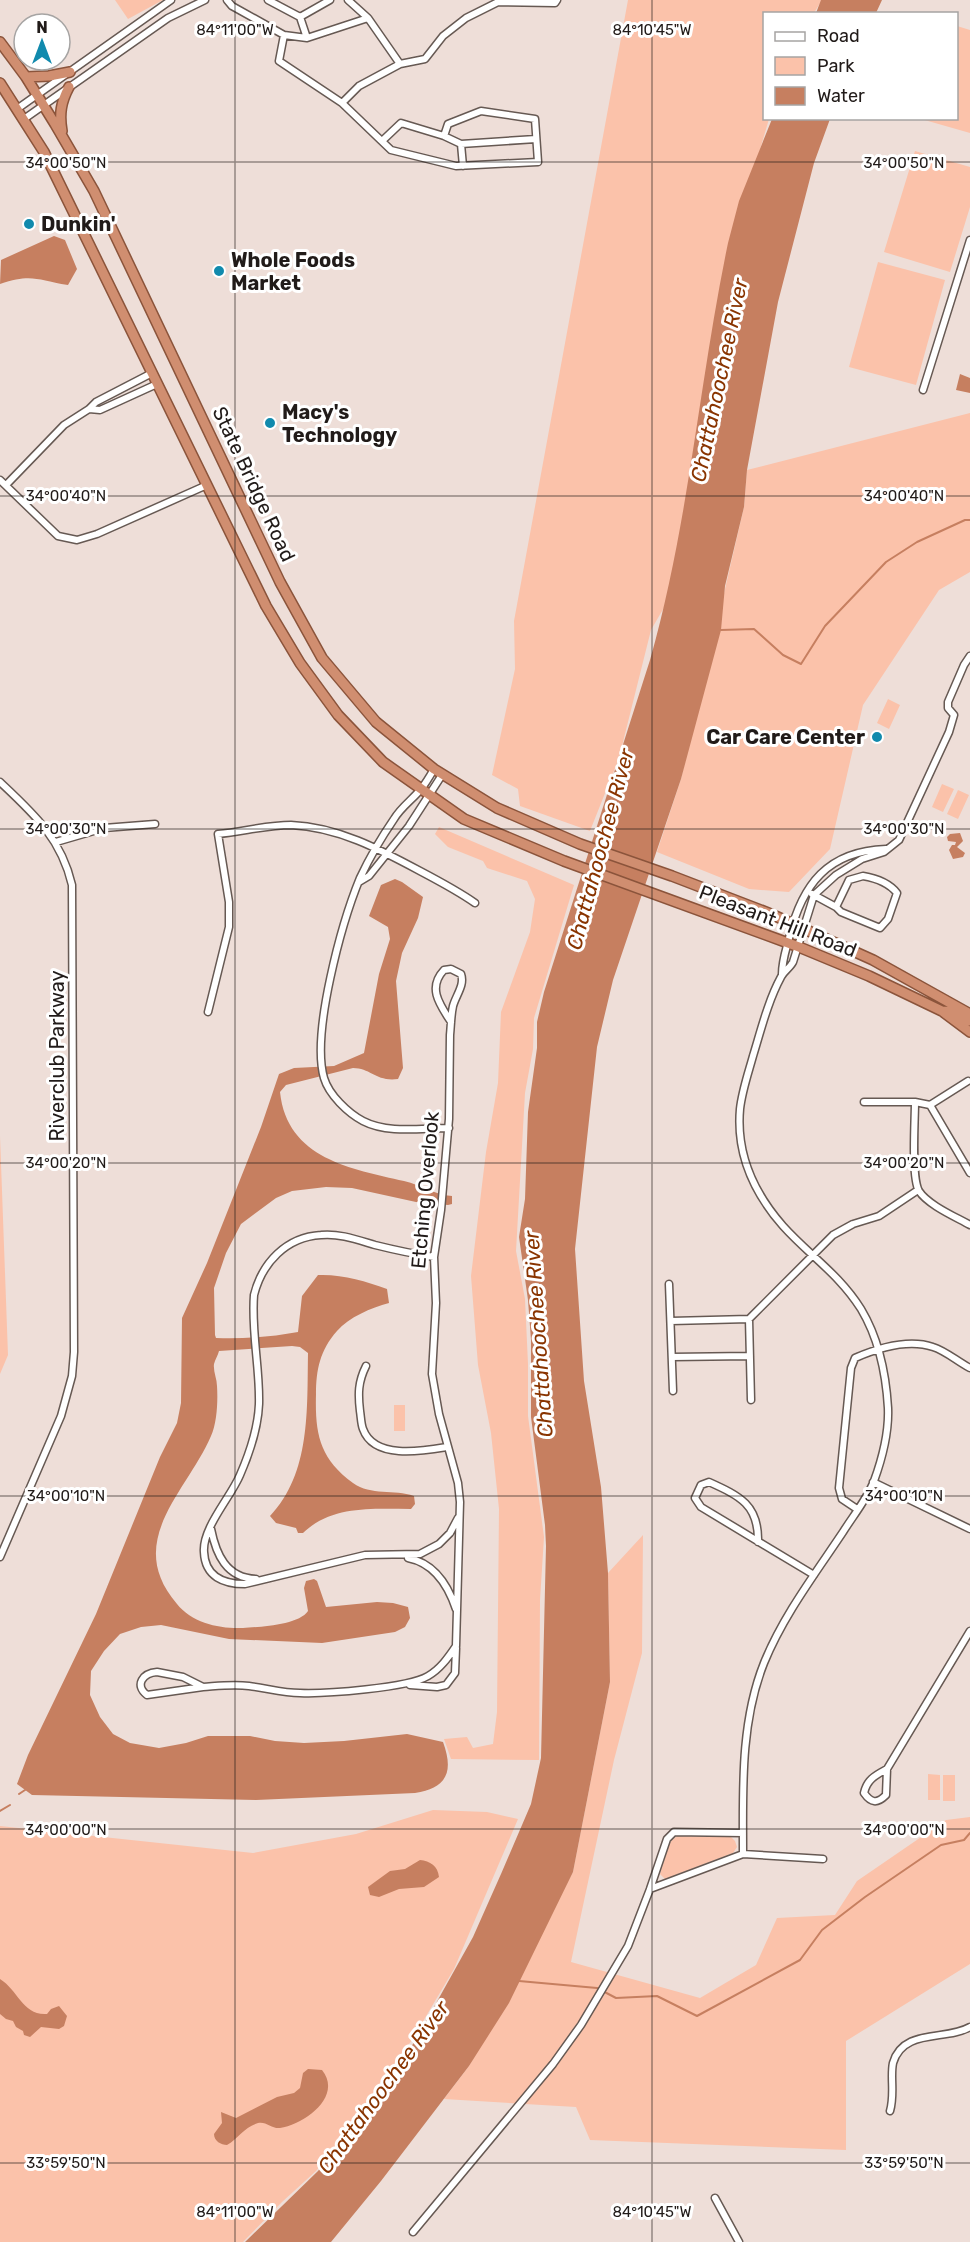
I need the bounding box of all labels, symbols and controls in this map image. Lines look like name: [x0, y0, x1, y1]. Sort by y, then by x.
north arrow: [12, 12, 72, 72]
legend: [763, 12, 958, 120]
text: N: [36, 18, 48, 37]
text: 84°11'00"W: [196, 21, 274, 39]
text: 84°10'45"W: [613, 21, 691, 39]
text: Road: [817, 25, 860, 47]
text: Park: [817, 55, 855, 77]
text: Water: [817, 85, 865, 107]
text: 34°00'50"N: [26, 154, 106, 172]
text: 34°00'50"N: [864, 154, 944, 172]
place label: Dunkin': [41, 212, 116, 236]
marker: Dunkin': [22, 217, 36, 231]
place label: Whole Foods Market: [231, 248, 355, 295]
marker: Whole Foods Market: [212, 264, 226, 278]
water label: Chattahoochee River: [685, 275, 753, 484]
place label: Macy's Technology: [282, 400, 397, 447]
street label: State Bridge Road: [208, 403, 300, 565]
marker: Macy's Technology: [263, 416, 277, 430]
text: 34°00'40"N: [26, 487, 106, 505]
text: 34°00'40"N: [864, 487, 944, 505]
place label: Car Care Center: [706, 725, 865, 749]
marker: Car Care Center: [870, 730, 884, 744]
water label: Chattahoochee River: [561, 745, 639, 952]
text: 34°00'30"N: [25, 820, 107, 838]
text: 34°00'30"N: [863, 820, 945, 838]
street label: Pleasant Hill Road: [696, 880, 860, 962]
street label: Riverclub Parkway: [45, 970, 69, 1142]
street label: Etching Overlook: [406, 1110, 444, 1270]
text: 34°00'20"N: [26, 1154, 106, 1172]
text: 34°00'20"N: [864, 1154, 944, 1172]
water label: Chattahoochee River: [518, 1229, 558, 1438]
text: 34°00'10"N: [27, 1487, 105, 1505]
text: 34°00'10"N: [865, 1487, 943, 1505]
text: 34°00'00"N: [25, 1821, 107, 1839]
text: 34°00'00"N: [863, 1821, 945, 1839]
water label: Chattahoochee River: [312, 1995, 455, 2178]
text: 33°59'50"N: [26, 2154, 106, 2172]
text: 33°59'50"N: [864, 2154, 944, 2172]
text: 84°11'00"W: [196, 2203, 274, 2221]
text: 84°10'45"W: [613, 2203, 691, 2221]

